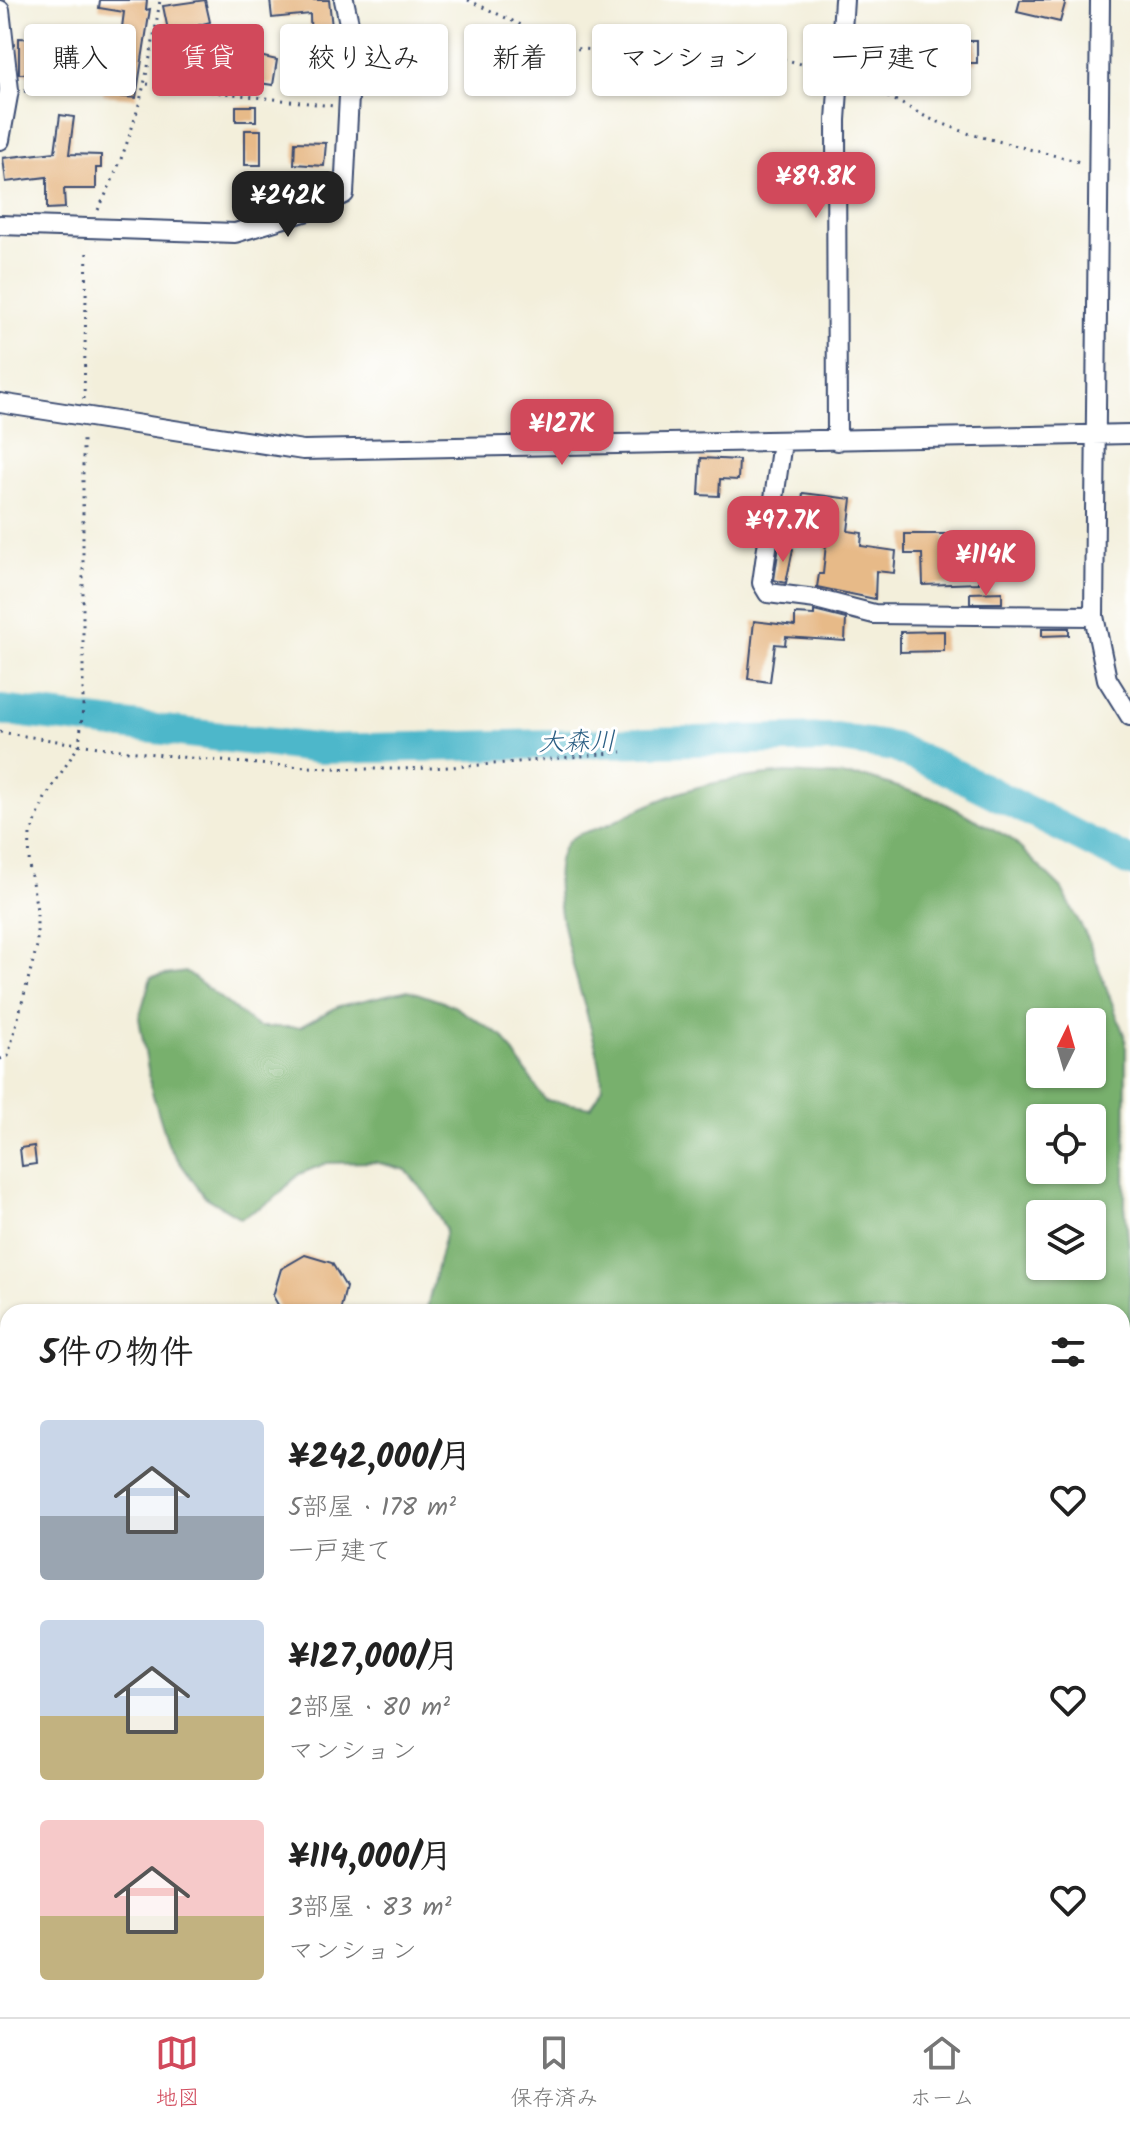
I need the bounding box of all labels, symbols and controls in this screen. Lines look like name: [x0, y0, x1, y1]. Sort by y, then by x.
chip: 購入: [24, 24, 136, 96]
chip: 賃貸: [152, 24, 264, 96]
chip: 絞り込み: [280, 24, 448, 96]
chip: 新着: [464, 24, 576, 96]
chip: マンション: [592, 24, 787, 96]
chip: 一戸建て: [803, 24, 971, 96]
pin: ¥89.8K: [751, 152, 881, 220]
text: ¥89.8K: [775, 157, 857, 199]
pin: ¥242K: [232, 171, 344, 239]
text: ¥242K: [250, 176, 326, 218]
pin: ¥127K: [506, 399, 618, 467]
text: ¥127K: [529, 404, 595, 446]
pin: ¥97.7K: [718, 496, 848, 564]
text: ¥97.7K: [745, 501, 821, 543]
pin: ¥114K: [930, 530, 1042, 598]
text: ¥114K: [955, 535, 1017, 577]
water label: 大森川: [538, 721, 616, 765]
north arrow: [1026, 1008, 1106, 1088]
map controls: [1026, 1008, 1106, 1280]
button: locate: [1026, 1104, 1106, 1184]
button: layers: [1026, 1200, 1106, 1280]
text: 5件の物件: [40, 1327, 193, 1381]
icon: filters: [1046, 1330, 1090, 1374]
text: ¥242,000/月: [288, 1431, 472, 1485]
icon: home: [104, 1452, 200, 1548]
icon: heart: [1046, 1478, 1090, 1522]
text: 5部屋 · 178 m²: [288, 1487, 456, 1529]
text: 一戸建て: [288, 1531, 392, 1573]
text: ¥127,000/月: [288, 1631, 460, 1685]
icon: home: [104, 1652, 200, 1748]
icon: heart: [1046, 1678, 1090, 1722]
text: 2部屋 · 80 m²: [288, 1687, 450, 1729]
text: マンション: [288, 1731, 417, 1773]
text: ¥114,000/月: [288, 1831, 453, 1885]
icon: home: [104, 1852, 200, 1948]
icon: heart: [1046, 1878, 1090, 1922]
text: 3部屋 · 83 m²: [288, 1887, 452, 1929]
text: マンション: [288, 1931, 417, 1973]
tab: 地図: [155, 2031, 199, 2117]
tab: 保存済み: [510, 2031, 598, 2117]
tab: ホーム: [909, 2031, 975, 2117]

